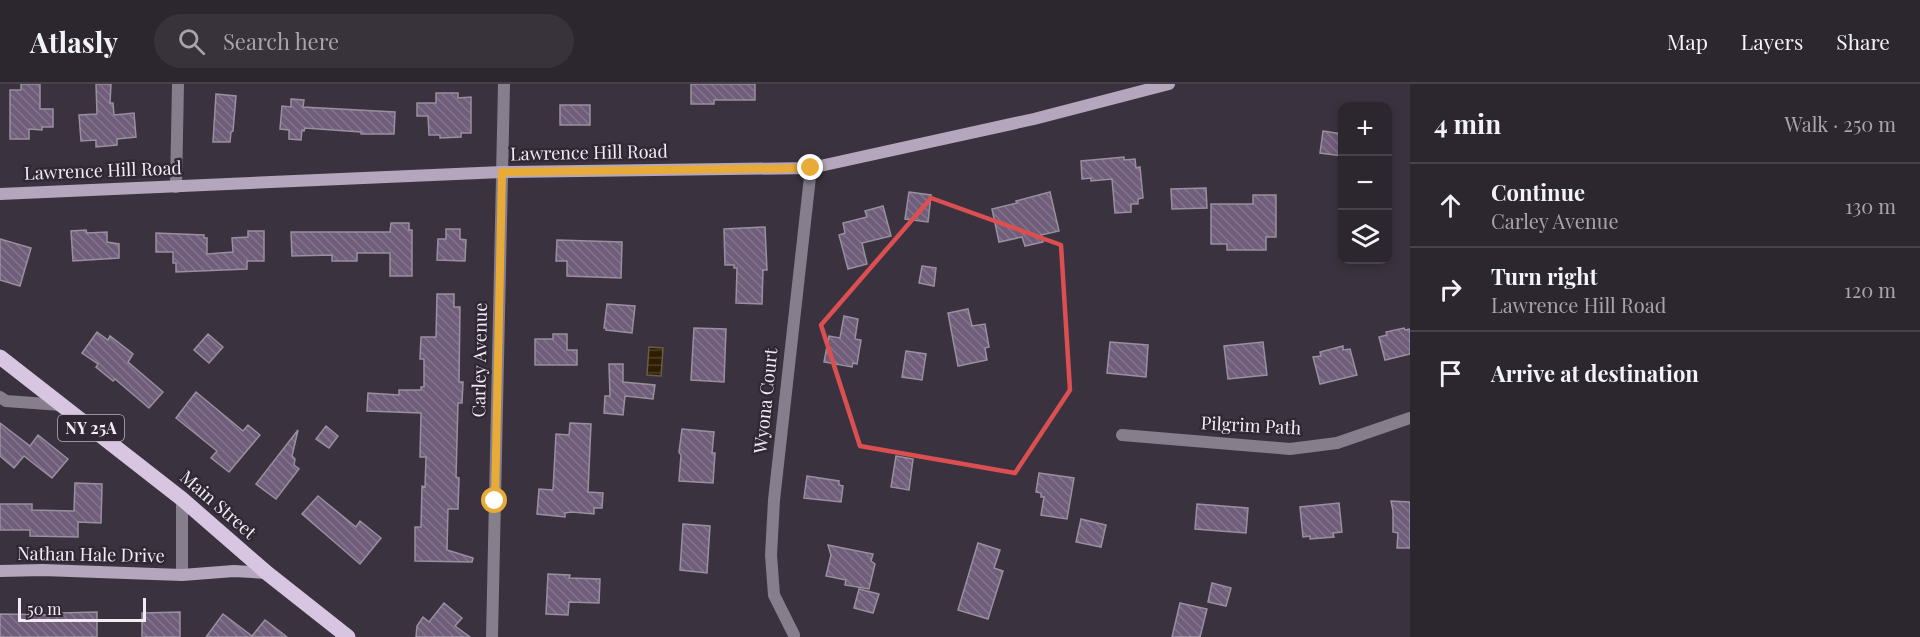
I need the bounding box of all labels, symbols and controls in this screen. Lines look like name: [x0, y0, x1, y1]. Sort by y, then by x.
search box: [154, 14, 574, 68]
text: Atlasly: [30, 23, 118, 60]
icon: search: [175, 25, 208, 58]
text: Search here: [223, 26, 339, 56]
text: Map: [1667, 27, 1708, 55]
text: Layers: [1741, 27, 1803, 55]
text: Share: [1836, 27, 1890, 55]
map controls: [1338, 102, 1392, 264]
button: +: [1338, 102, 1392, 156]
text: 4 min: [1434, 106, 1501, 141]
text: Walk · 250 m: [1785, 110, 1896, 137]
street label: Lawrence Hill Road: [510, 139, 669, 165]
route end: [797, 154, 823, 180]
street label: Lawrence Hill Road: [24, 155, 183, 185]
button: −: [1338, 156, 1392, 210]
text: Continue: [1491, 177, 1585, 207]
icon: ahead: [1434, 189, 1467, 222]
text: 130 m: [1845, 192, 1896, 219]
text: Carley Avenue: [1491, 207, 1619, 234]
button: layers: [1338, 210, 1392, 264]
text: Turn right: [1491, 261, 1597, 291]
icon: right: [1434, 273, 1467, 306]
text: 120 m: [1844, 276, 1896, 303]
text: Lawrence Hill Road: [1491, 291, 1666, 318]
street label: Carley Avenue: [466, 302, 492, 418]
street label: Wyona Court: [747, 346, 783, 456]
icon: arrive: [1434, 357, 1467, 390]
text: Arrive at destination: [1491, 358, 1699, 388]
street label: Pilgrim Path: [1200, 410, 1302, 440]
road number: NY 25A: [58, 415, 124, 441]
street label: Main Street: [176, 465, 262, 544]
route start: [481, 487, 507, 513]
street label: Nathan Hale Drive: [17, 541, 165, 567]
scale bar: [18, 595, 146, 622]
text: 50 m: [27, 598, 61, 619]

